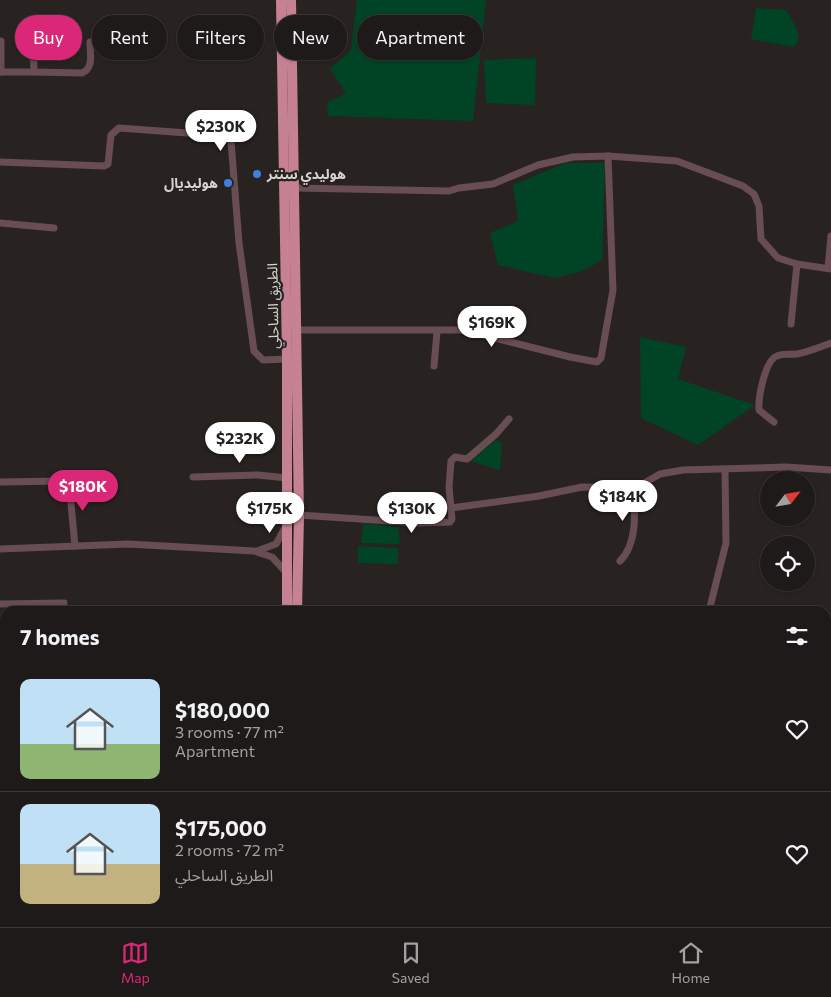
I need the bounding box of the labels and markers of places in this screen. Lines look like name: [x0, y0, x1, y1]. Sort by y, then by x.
pin: $230K: [186, 110, 256, 152]
place label: هوليدي سنتر: [266, 165, 346, 185]
marker: هوليدي سنتر: [251, 168, 263, 180]
place label: هوليديال: [164, 174, 218, 192]
marker: هوليديال: [222, 177, 234, 189]
pin: $169K: [457, 306, 527, 348]
pin: $232K: [205, 422, 275, 464]
pin: $180K: [48, 470, 118, 512]
pin: $184K: [588, 480, 658, 522]
pin: $175K: [235, 492, 305, 534]
pin: $130K: [377, 492, 447, 534]

